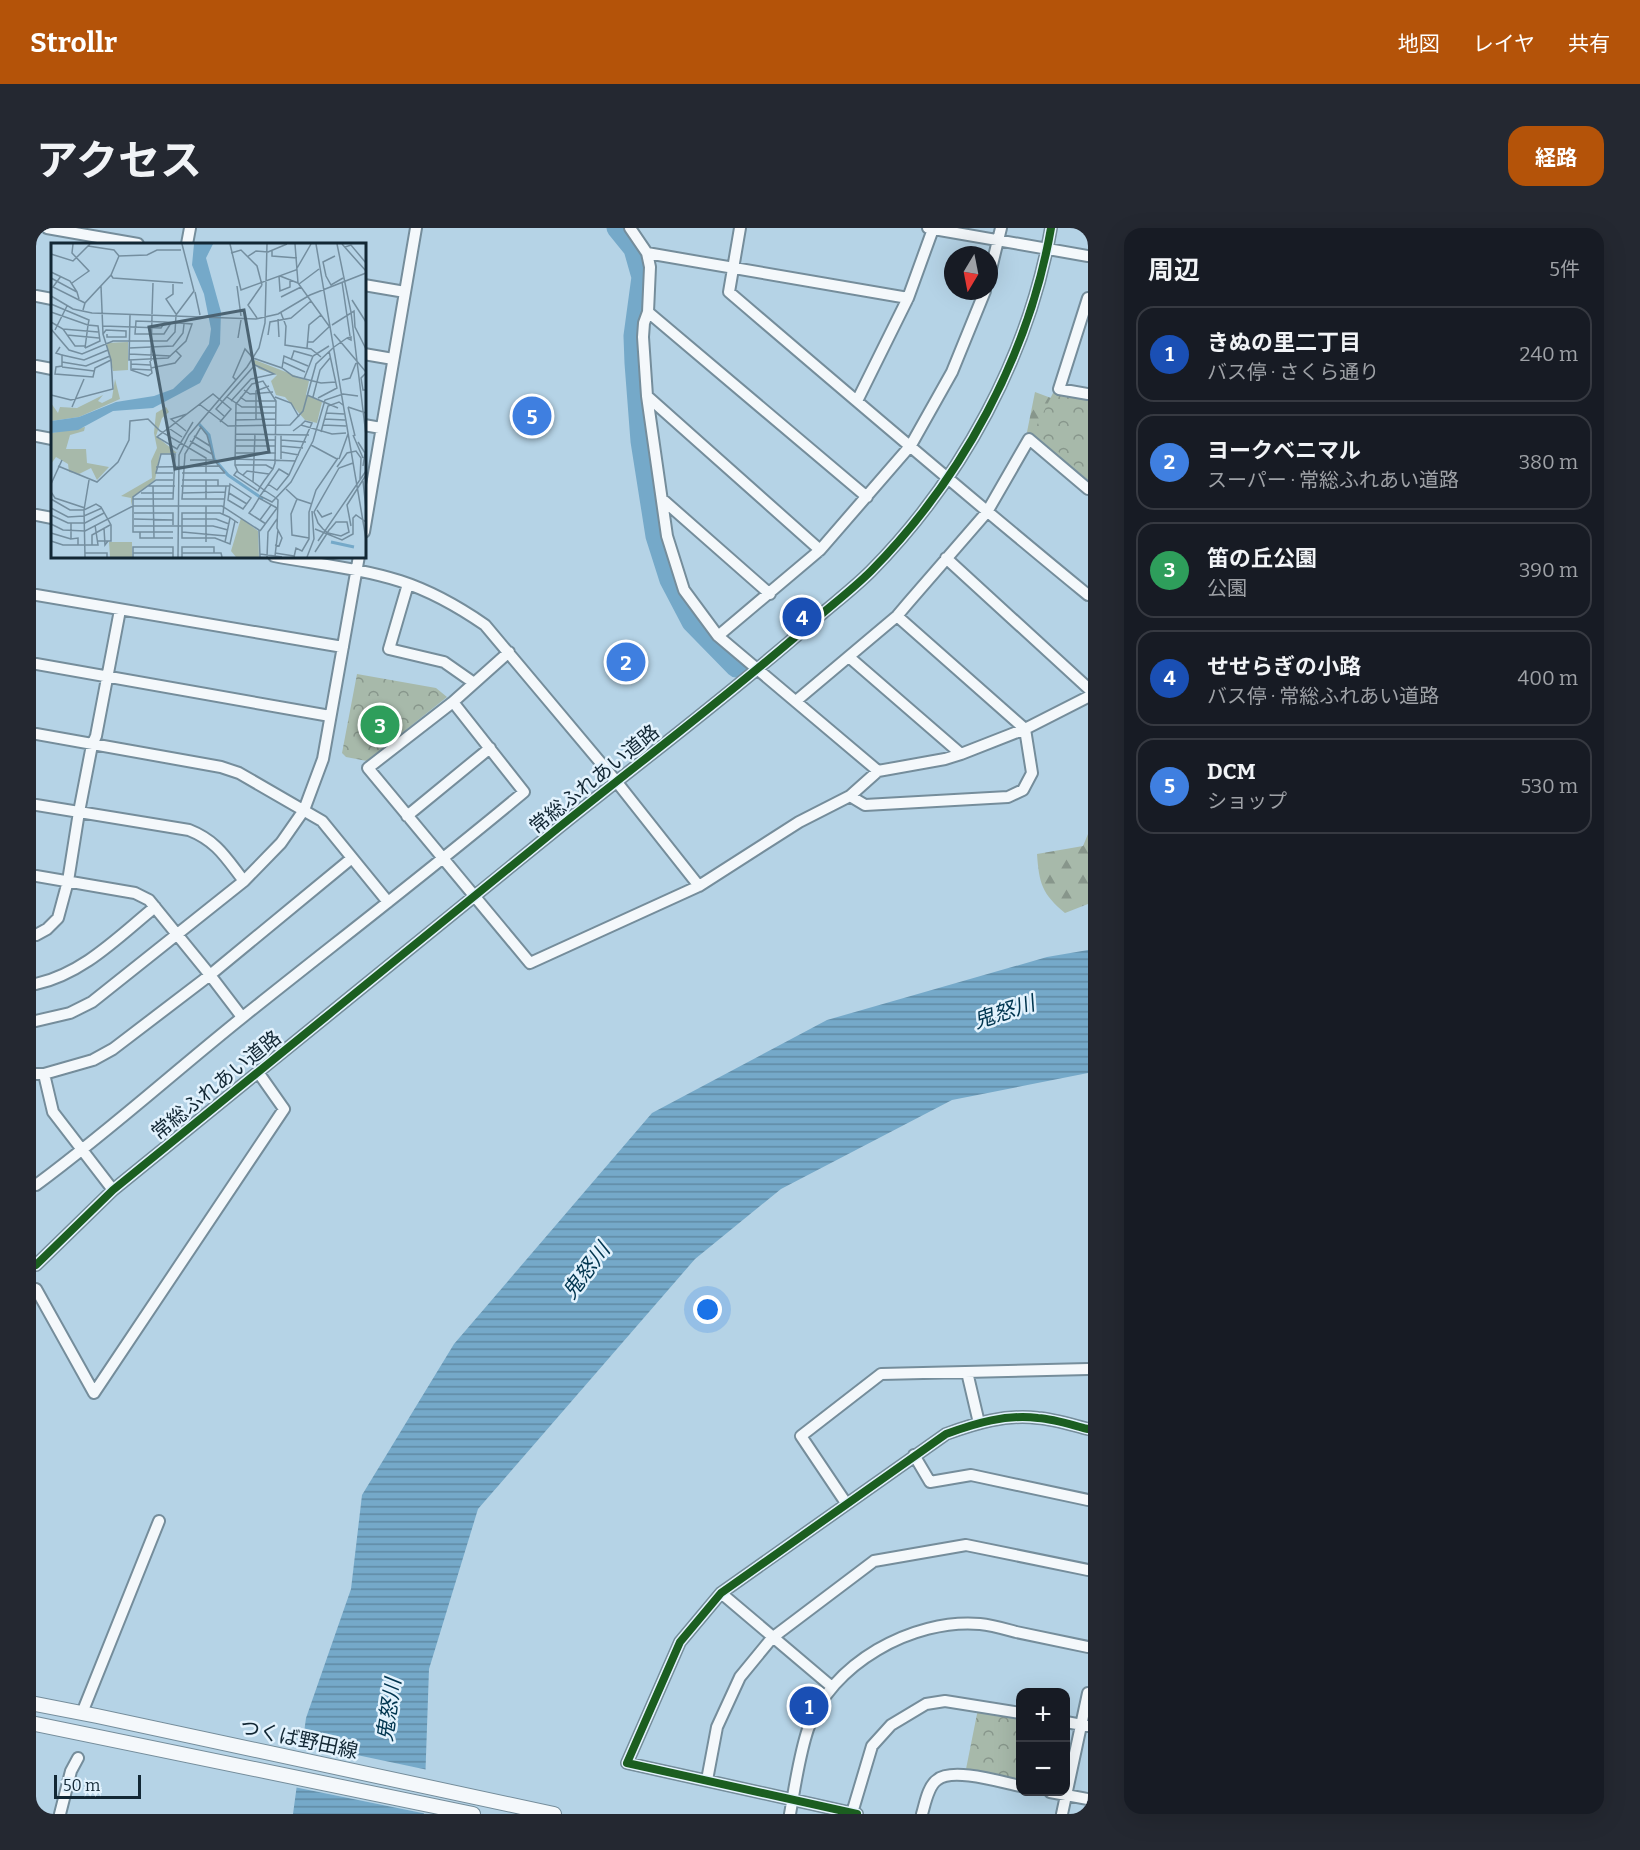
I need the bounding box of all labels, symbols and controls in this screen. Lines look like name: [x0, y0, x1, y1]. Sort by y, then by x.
text: Strollr: [30, 26, 117, 59]
text: 地図: [1398, 31, 1440, 57]
text: レイヤ: [1473, 31, 1535, 57]
text: 共有: [1568, 31, 1610, 57]
button: 経路: [1508, 126, 1604, 186]
text: アクセス: [36, 136, 202, 186]
inset map: [51, 243, 366, 558]
north arrow: [944, 246, 998, 300]
text: 周辺: [1148, 255, 1200, 286]
text: 5件: [1549, 257, 1580, 281]
text: きぬの里二丁目: [1207, 329, 1361, 356]
text: 1: [1165, 342, 1174, 366]
text: 240 m: [1520, 342, 1578, 366]
text: バス停 · さくら通り: [1207, 360, 1379, 384]
pin: 5: [512, 394, 552, 438]
text: ヨークベニマル: [1207, 437, 1361, 464]
text: 2: [1164, 450, 1175, 474]
text: 380 m: [1519, 450, 1578, 474]
text: スーパー · 常総ふれあい道路: [1207, 468, 1459, 492]
text: 笛の丘公園: [1207, 545, 1317, 572]
text: 3: [1164, 558, 1175, 582]
text: 390 m: [1519, 558, 1578, 582]
text: 公園: [1207, 576, 1247, 600]
pin: 4: [782, 594, 822, 640]
pin: 2: [606, 640, 646, 684]
text: せせらぎの小路: [1207, 653, 1361, 680]
text: 4: [1163, 666, 1176, 690]
text: 400 m: [1518, 666, 1578, 690]
text: バス停 · 常総ふれあい道路: [1207, 684, 1439, 708]
pin: 3: [360, 702, 400, 748]
street label: 常総ふれあい道路: [524, 719, 664, 839]
text: DCM: [1207, 758, 1256, 785]
text: 5: [1164, 774, 1175, 798]
text: 530 m: [1520, 774, 1578, 798]
text: ショップ: [1207, 789, 1287, 813]
water label: 鬼怒川: [970, 989, 1040, 1034]
street label: 常総ふれあい道路: [146, 1025, 286, 1145]
water label: 鬼怒川: [557, 1236, 617, 1304]
your location: [693, 1295, 722, 1324]
water label: 鬼怒川: [372, 1675, 407, 1743]
pin: 1: [790, 1684, 828, 1728]
map controls: [1016, 1688, 1070, 1796]
button: +: [1016, 1688, 1070, 1742]
street label: つくば野田線: [238, 1715, 360, 1763]
button: −: [1016, 1742, 1070, 1796]
scale bar: [54, 1772, 141, 1800]
text: 50 m: [63, 1776, 100, 1795]

